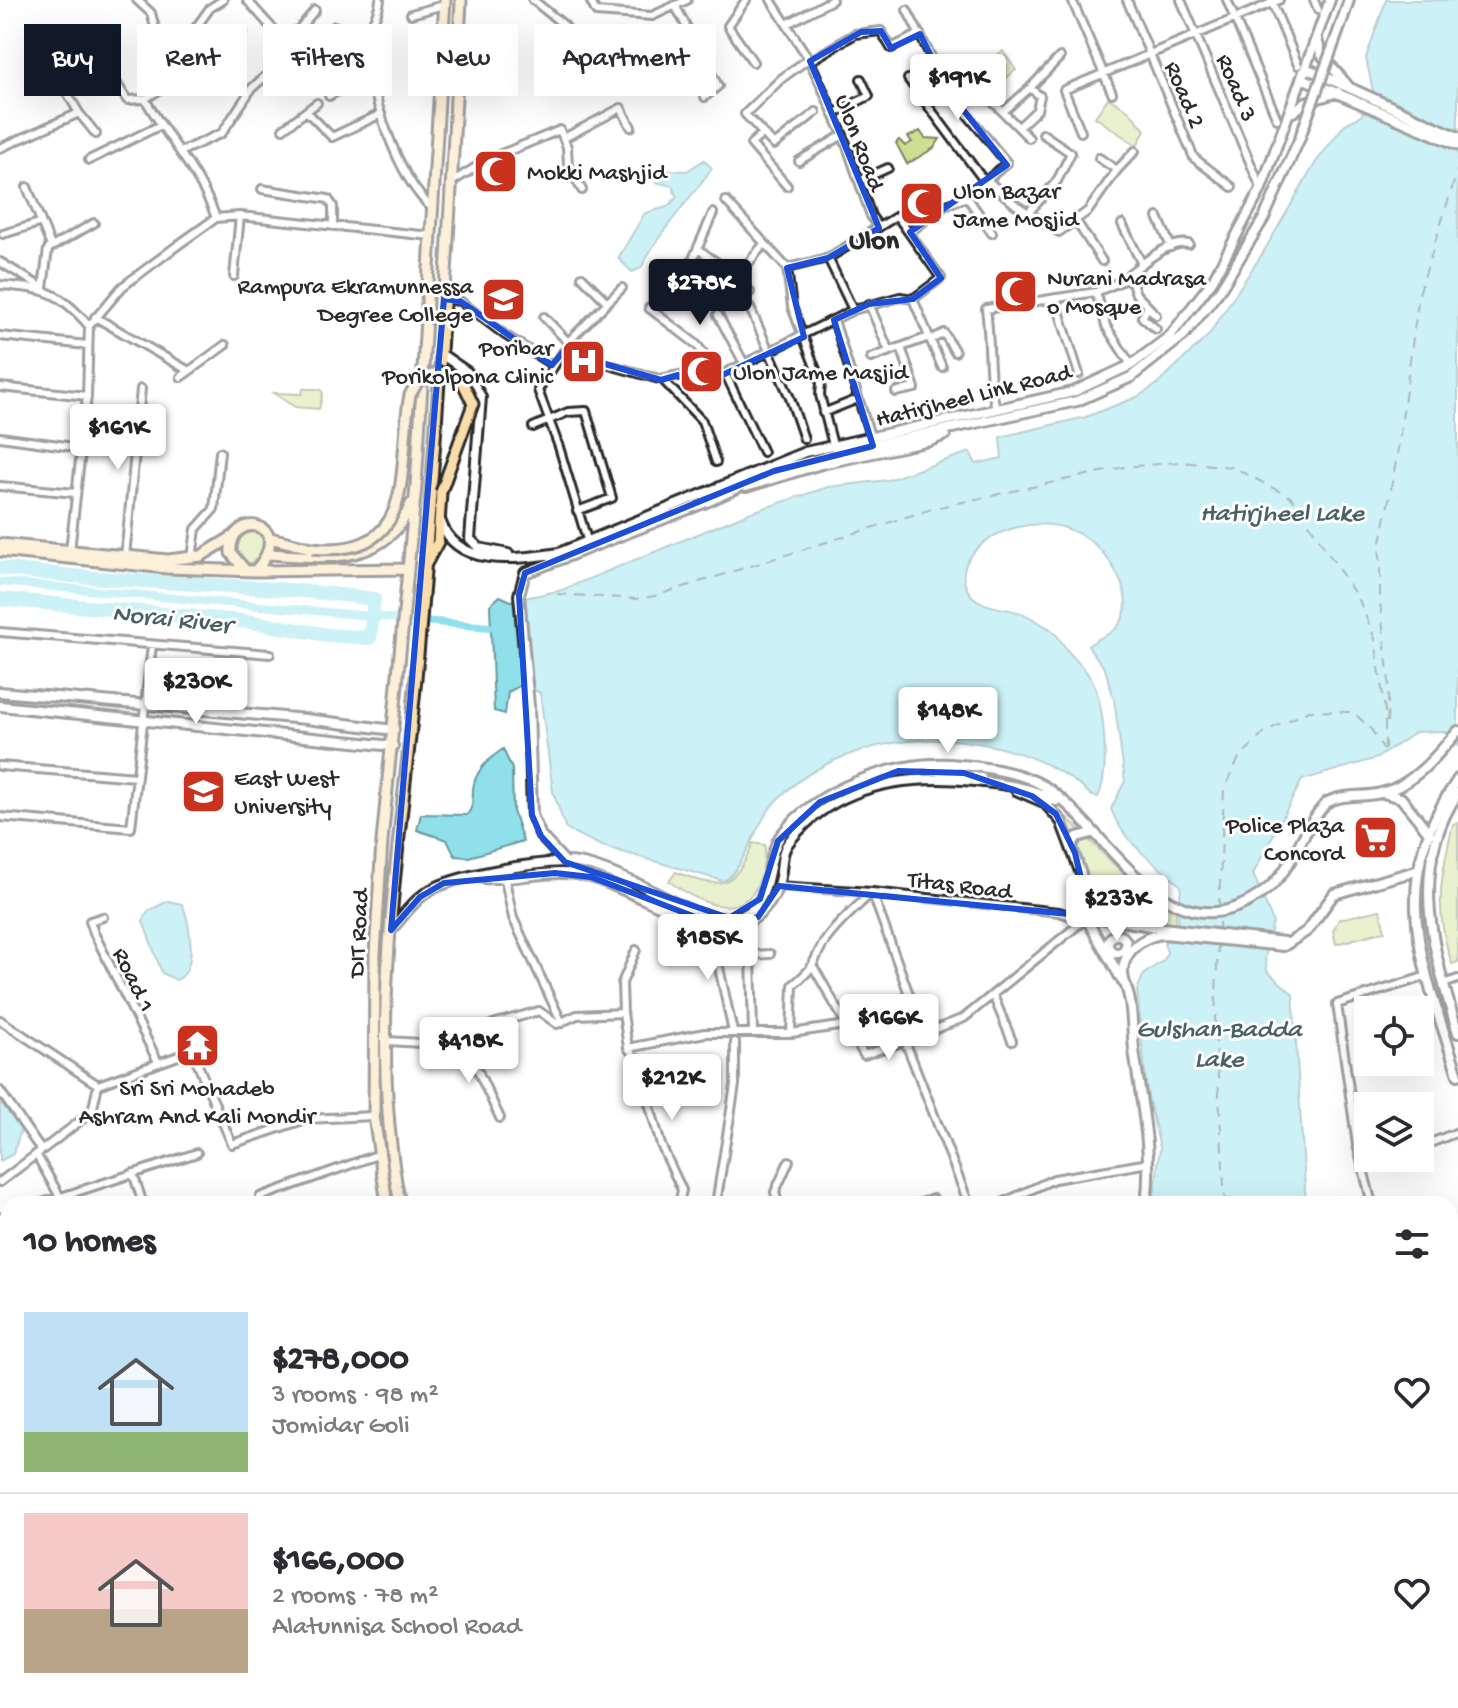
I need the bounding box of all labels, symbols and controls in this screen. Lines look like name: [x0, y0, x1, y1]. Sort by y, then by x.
chip: Buy: [24, 24, 121, 96]
chip: Rent: [137, 24, 247, 96]
chip: Filters: [263, 24, 392, 96]
chip: New: [408, 24, 518, 96]
chip: Apartment: [534, 24, 716, 96]
street label: Road 3: [1208, 50, 1262, 127]
pin: $191K: [902, 54, 1014, 122]
street label: Road 2: [1156, 58, 1210, 133]
text: $191K: [928, 64, 988, 95]
street label: Ulon Road: [826, 91, 890, 197]
mosque icon: Mokki Mashjid: [472, 147, 520, 195]
place label: Mokki Mashjid: [527, 160, 668, 189]
place label: Ulon Bazar Jame Mosjid: [953, 179, 1080, 236]
mosque icon: Ulon Bazar Jame Mosjid: [898, 180, 946, 228]
district label: Ulon: [849, 226, 900, 259]
pin: $278K: [644, 259, 756, 327]
place label: Nurani Madrasa o Mosque: [1047, 266, 1207, 323]
mosque icon: Nurani Madrasa o Mosque: [992, 267, 1040, 315]
text: $278K: [667, 269, 733, 300]
place label: Rampura Ekramunnessa Degree College: [238, 274, 474, 331]
school or university icon: Rampura Ekramunnessa Degree College: [480, 275, 528, 323]
place label: Poribar Porikolpona Clinic: [381, 336, 556, 393]
hospital icon: Poribar Porikolpona Clinic: [560, 337, 608, 385]
mosque icon: Ulon Jame Masjid: [678, 347, 726, 395]
street label: Hatirjheel Link Road: [873, 359, 1076, 436]
place label: Ulon Jame Masjid: [733, 360, 910, 389]
pin: $161K: [62, 404, 174, 472]
text: $161K: [88, 414, 148, 445]
water label: Hatirjheel Lake: [1200, 500, 1366, 531]
water label: Norai River: [111, 600, 237, 644]
pin: $230K: [140, 658, 252, 726]
text: $230K: [162, 668, 230, 699]
pin: $148K: [892, 687, 1004, 755]
text: $148K: [916, 697, 980, 728]
place label: East West University: [234, 766, 340, 823]
school or university icon: East West University: [179, 767, 227, 815]
place label: Police Plaza Concord: [1225, 813, 1346, 870]
supermarket icon: Police Plaza Concord: [1351, 814, 1399, 862]
street label: Titas Road: [904, 866, 1015, 908]
pin: $233K: [1061, 875, 1173, 943]
text: $233K: [1084, 885, 1150, 916]
street label: DIT Road: [344, 886, 377, 980]
pin: $185K: [652, 914, 764, 982]
text: $185K: [676, 924, 740, 955]
street label: Road 1: [104, 944, 160, 1017]
pin: $166K: [833, 994, 945, 1062]
map controls: [1354, 996, 1434, 1172]
button: locate: [1354, 996, 1434, 1076]
text: $166K: [858, 1004, 920, 1035]
water label: Gulshan-Badda Lake: [1136, 1016, 1303, 1077]
pin: $418K: [413, 1017, 525, 1085]
temple icon: Sri Sri Mohadeb Ashram And Kali Mondir: [173, 1021, 221, 1069]
text: $418K: [437, 1027, 501, 1058]
pin: $212K: [616, 1054, 728, 1122]
text: $212K: [641, 1064, 703, 1095]
place label: Sri Sri Mohadeb Ashram And Kali Mondir: [79, 1076, 318, 1133]
button: layers: [1354, 1092, 1434, 1172]
icon: filters: [1390, 1222, 1434, 1266]
text: 10 homes: [24, 1224, 155, 1264]
text: $278,000: [272, 1341, 409, 1381]
icon: home: [88, 1344, 184, 1440]
icon: heart: [1390, 1370, 1434, 1414]
text: 3 rooms · 98 m²: [272, 1381, 439, 1412]
text: Jomidar Goli: [272, 1412, 410, 1443]
text: $166,000: [272, 1542, 404, 1582]
icon: home: [88, 1545, 184, 1641]
icon: heart: [1390, 1571, 1434, 1615]
text: 2 rooms · 78 m²: [272, 1582, 438, 1613]
text: Alatunnisa School Road: [272, 1613, 521, 1644]

